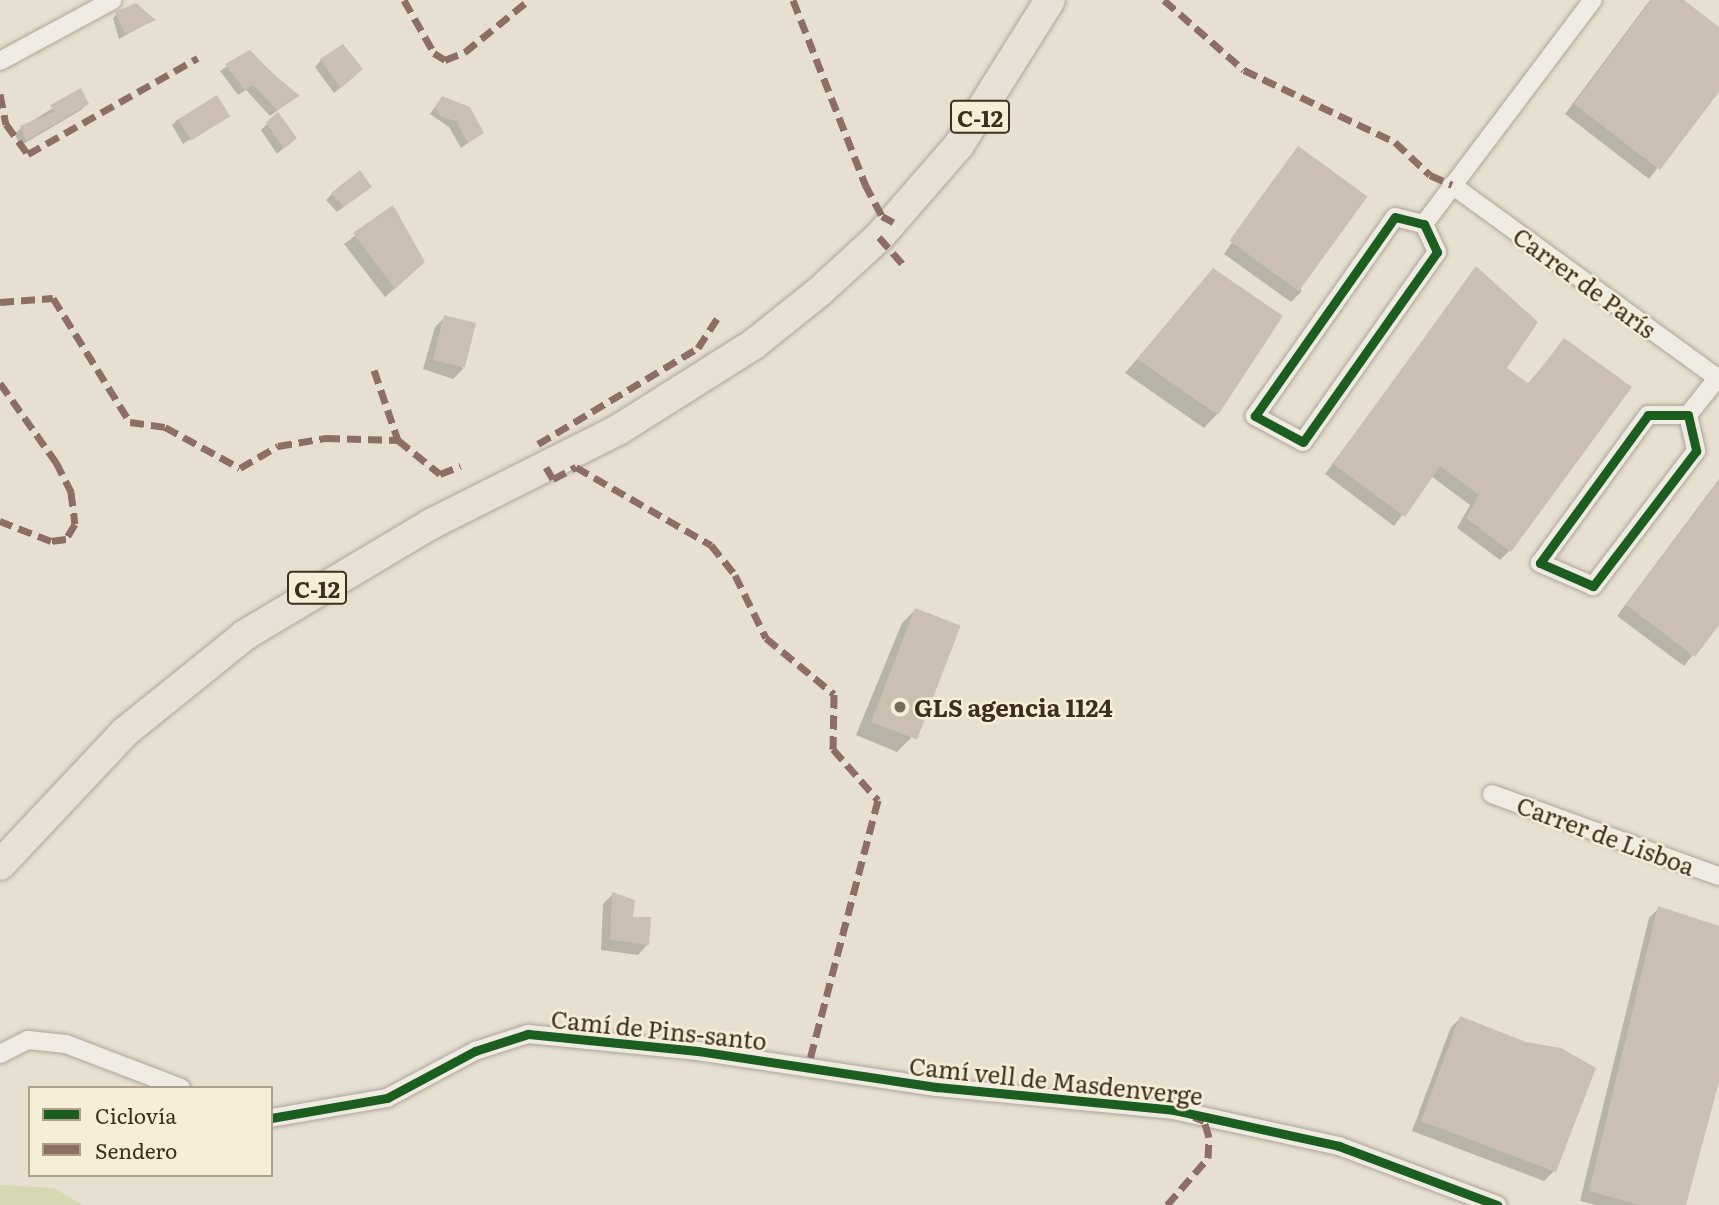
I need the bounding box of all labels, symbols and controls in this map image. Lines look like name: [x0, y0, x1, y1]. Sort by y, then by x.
road number: C-12: [948, 98, 1012, 136]
street label: Carrer de París: [1508, 221, 1662, 343]
road number: C-12: [286, 568, 348, 608]
place label: GLS agencia 1124: [914, 693, 1113, 721]
marker: GLS agencia 1124: [892, 699, 908, 715]
street label: Carrer de Lisboa: [1513, 789, 1699, 881]
street label: Camí de Pins-santo: [550, 1003, 768, 1055]
street label: Camí vell de Masdenverge: [908, 1050, 1204, 1110]
legend: [28, 1086, 273, 1177]
text: Ciclovía: [95, 1099, 177, 1130]
text: Sendero: [95, 1134, 177, 1165]

